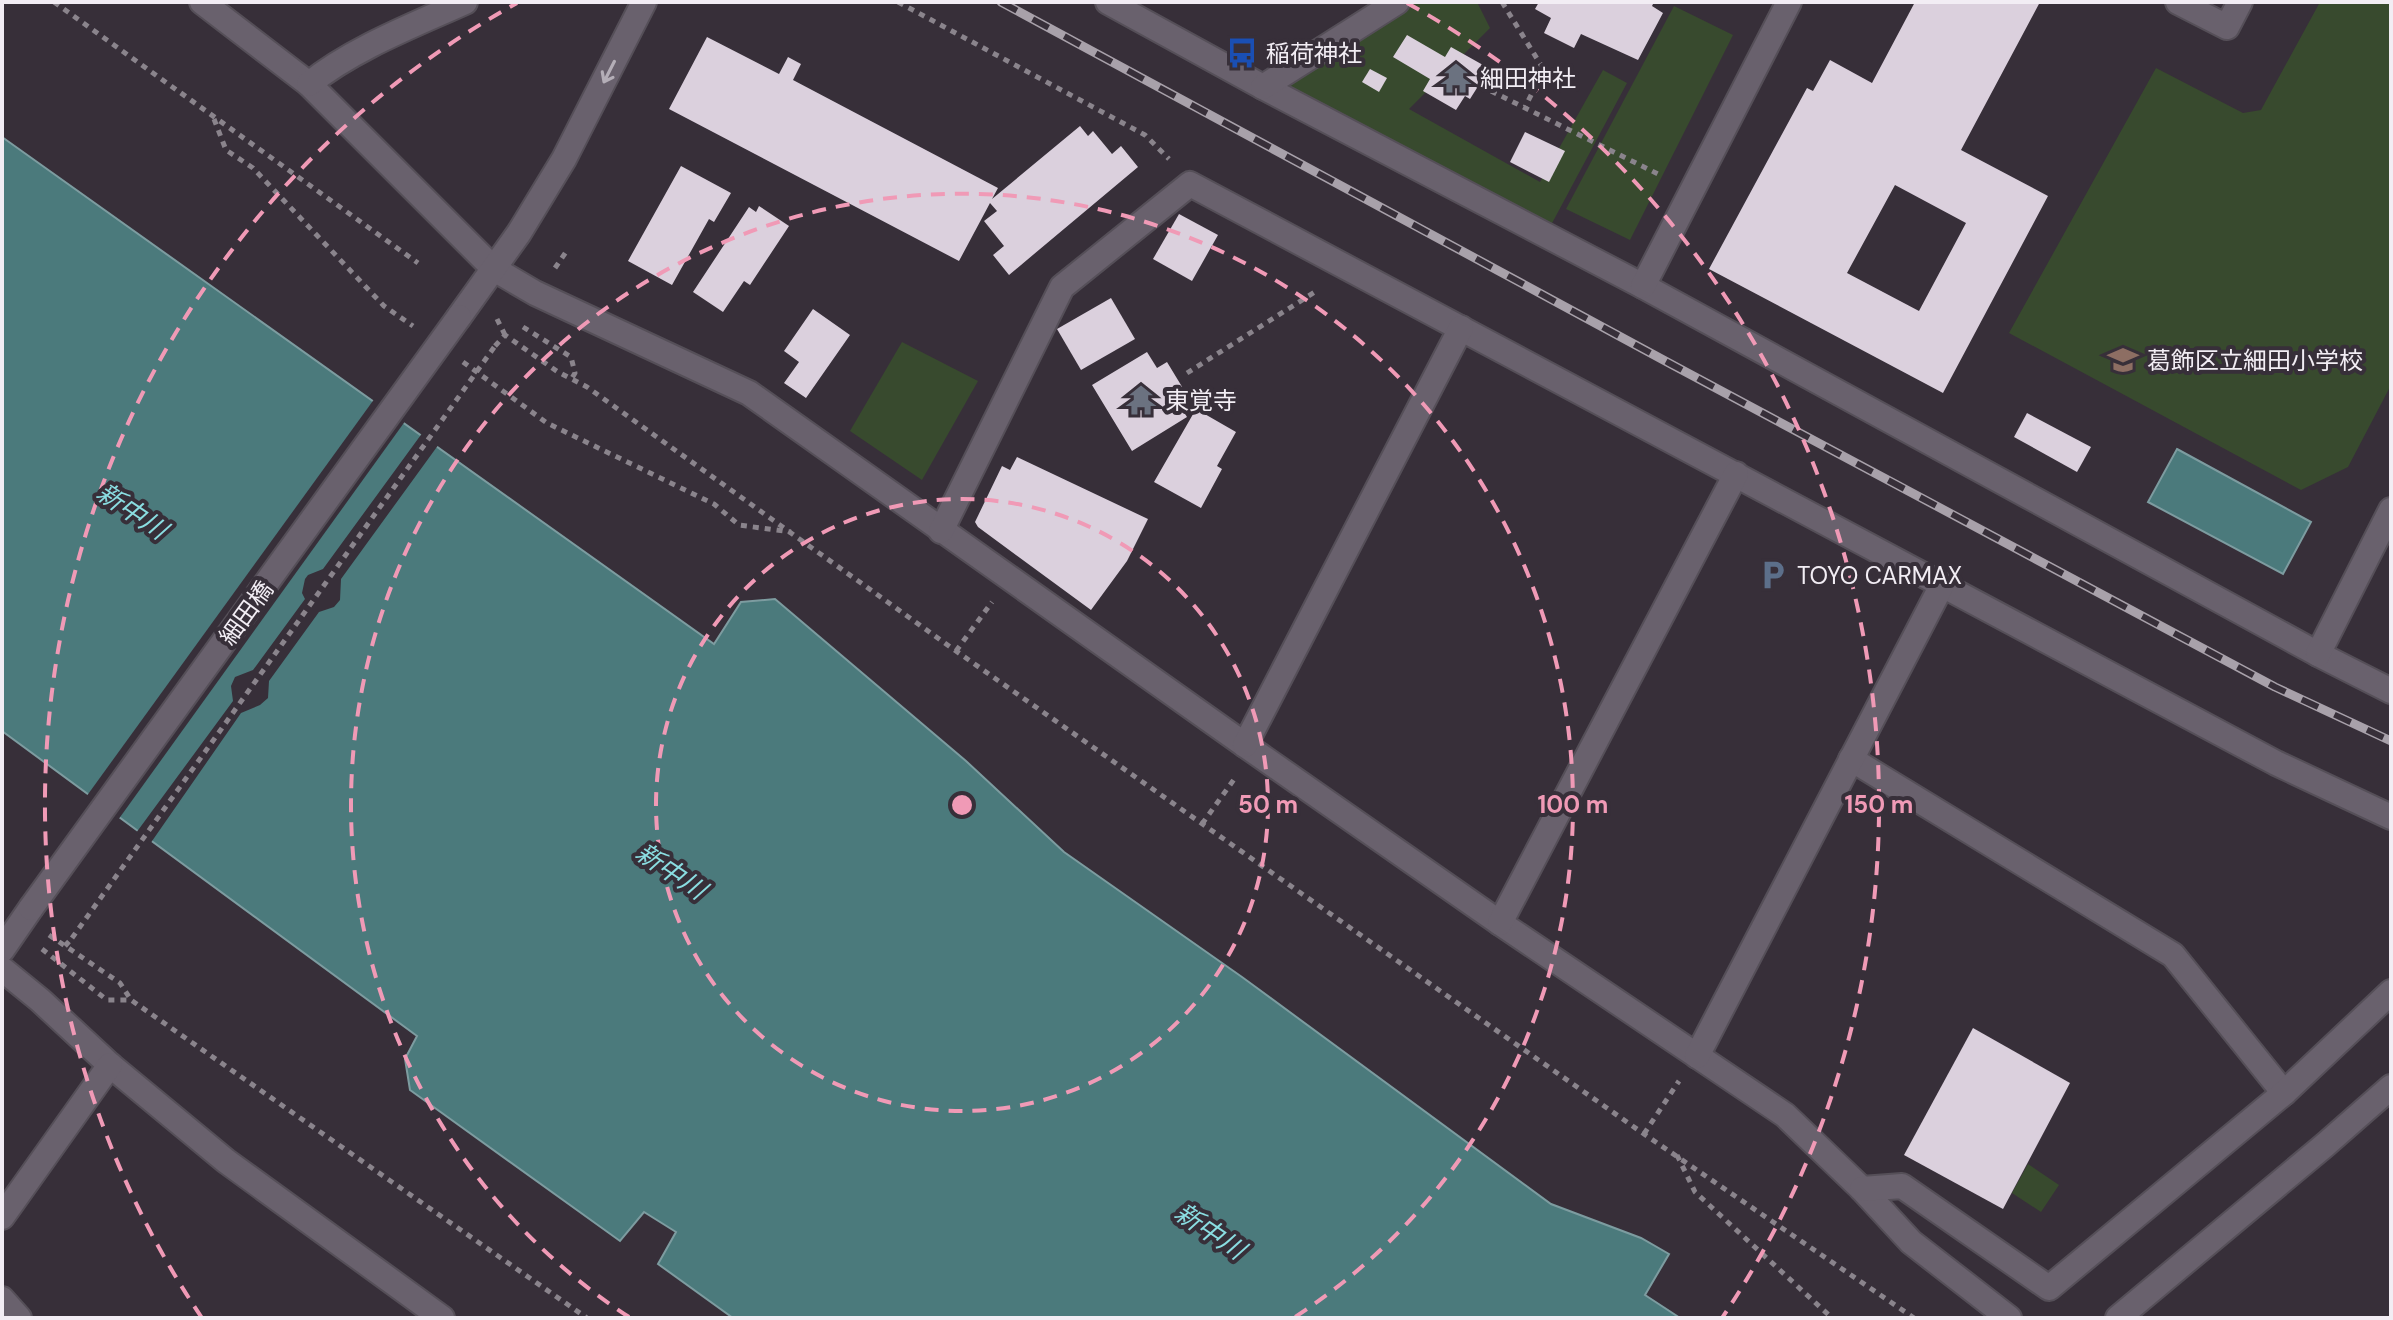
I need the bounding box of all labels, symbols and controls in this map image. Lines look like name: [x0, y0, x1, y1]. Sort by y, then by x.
bus stop icon: 稲荷神社: [1225, 36, 1259, 70]
place label: 稲荷神社: [1266, 38, 1362, 69]
one-way arrow: [601, 59, 616, 83]
temple icon: 細田神社: [1439, 61, 1473, 95]
place label: 細田神社: [1480, 63, 1576, 94]
school or university icon: 葛飾区立細田小学校: [2106, 343, 2140, 377]
place label: 葛飾区立細田小学校: [2147, 345, 2363, 376]
temple icon: 東覚寺: [1124, 383, 1158, 417]
place label: 東覚寺: [1165, 385, 1237, 416]
water label: 新中川: [90, 475, 176, 549]
parking icon: TOYO CARMAX: [1756, 558, 1790, 592]
place label: TOYO CARMAX: [1797, 560, 1962, 591]
street label: 細田橋: [212, 575, 280, 651]
text: 50 m: [1238, 789, 1298, 820]
text: 100 m: [1538, 789, 1608, 820]
text: 150 m: [1845, 789, 1913, 820]
centre of rings: [948, 791, 976, 819]
water label: 新中川: [629, 835, 715, 909]
water label: 新中川: [1168, 1195, 1254, 1269]

